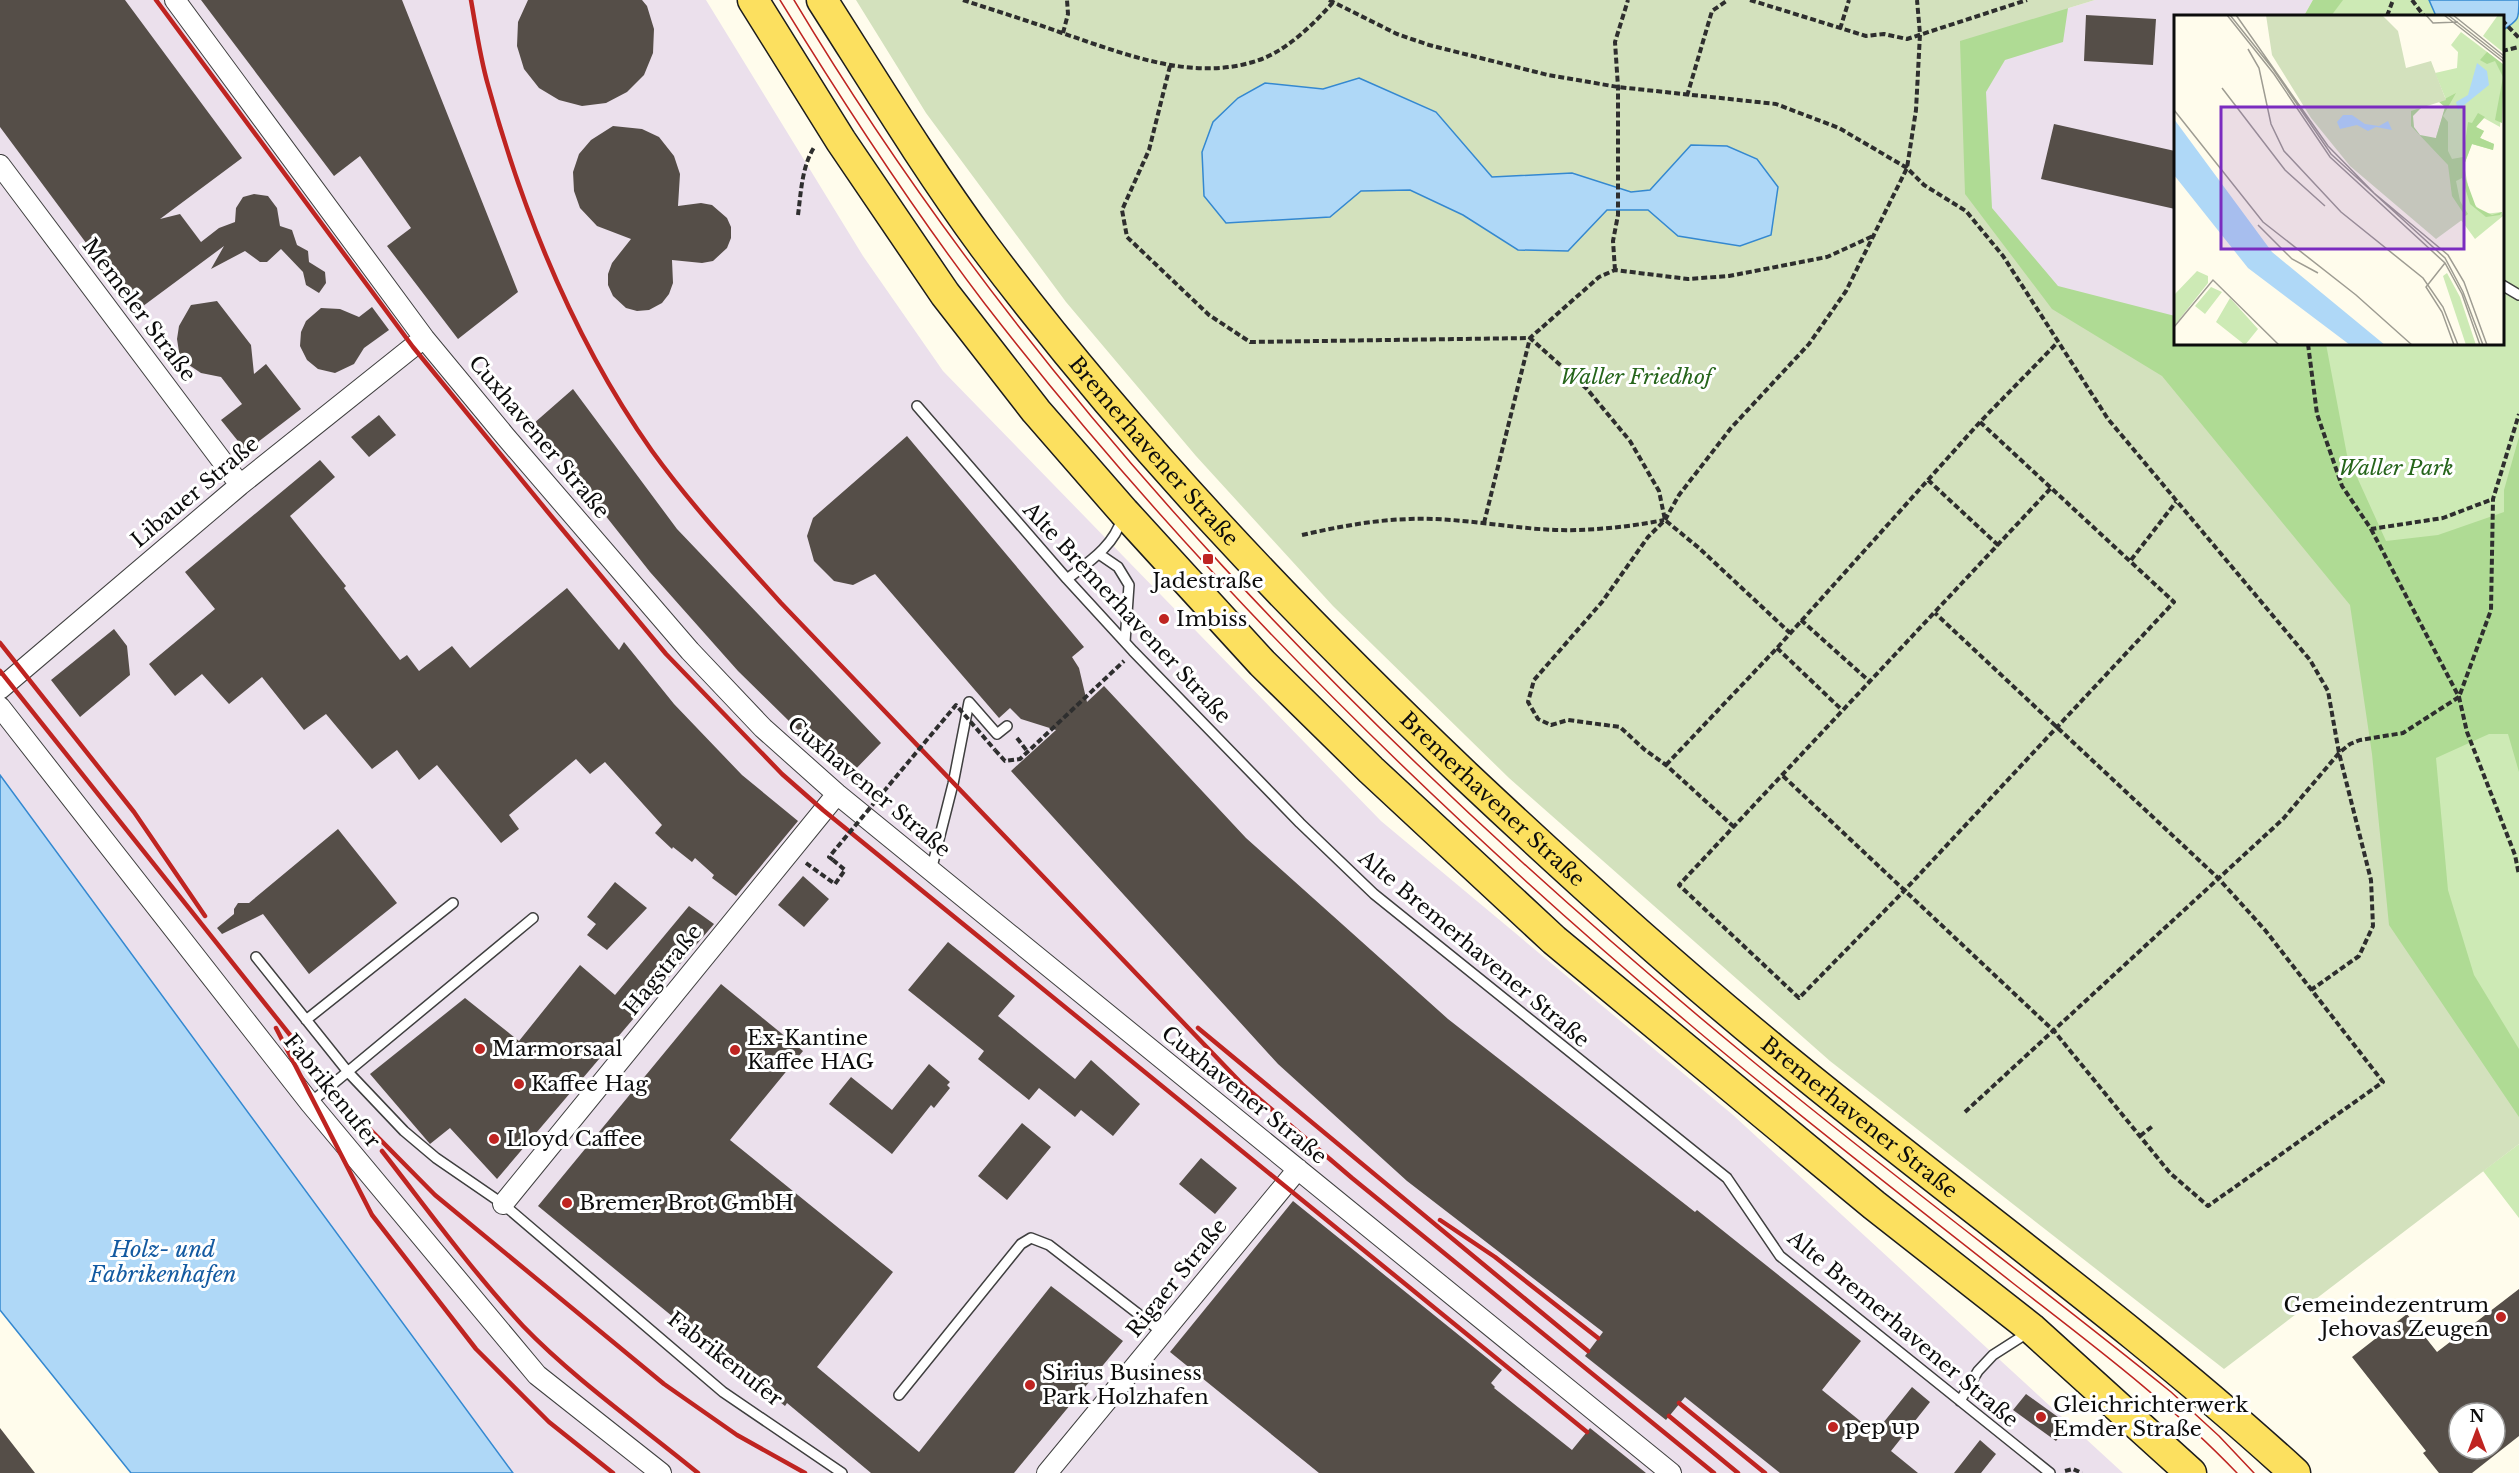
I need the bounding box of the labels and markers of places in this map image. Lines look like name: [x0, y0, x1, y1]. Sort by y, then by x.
marker: Jadestraße: [1201, 552, 1215, 566]
place label: Jadestraße: [1150, 568, 1263, 594]
place label: Imbiss: [1176, 606, 1247, 632]
marker: Imbiss: [1157, 612, 1171, 626]
place label: Ex-Kantine Kaffee HAG: [747, 1025, 874, 1075]
place label: Marmorsaal: [492, 1036, 623, 1062]
marker: Marmorsaal: [473, 1042, 487, 1056]
marker: Ex-Kantine Kaffee HAG: [728, 1043, 742, 1057]
place label: Kaffee Hag: [531, 1071, 648, 1097]
marker: Kaffee Hag: [512, 1077, 526, 1091]
place label: Lloyd Caffee: [506, 1126, 642, 1152]
marker: Lloyd Caffee: [487, 1132, 501, 1146]
place label: Bremer Brot GmbH: [579, 1190, 794, 1216]
marker: Bremer Brot GmbH: [560, 1196, 574, 1210]
place label: Gemeindezentrum Jehovas Zeugen: [2284, 1292, 2489, 1342]
marker: Gemeindezentrum Jehovas Zeugen: [2494, 1310, 2508, 1324]
place label: Sirius Business Park Holzhafen: [1042, 1360, 1209, 1410]
marker: Sirius Business Park Holzhafen: [1023, 1378, 1037, 1392]
place label: Gleichrichterwerk Emder Straße: [2053, 1392, 2248, 1442]
marker: Gleichrichterwerk Emder Straße: [2034, 1410, 2048, 1424]
place label: pep up: [1845, 1414, 1920, 1440]
marker: pep up: [1826, 1420, 1840, 1434]

